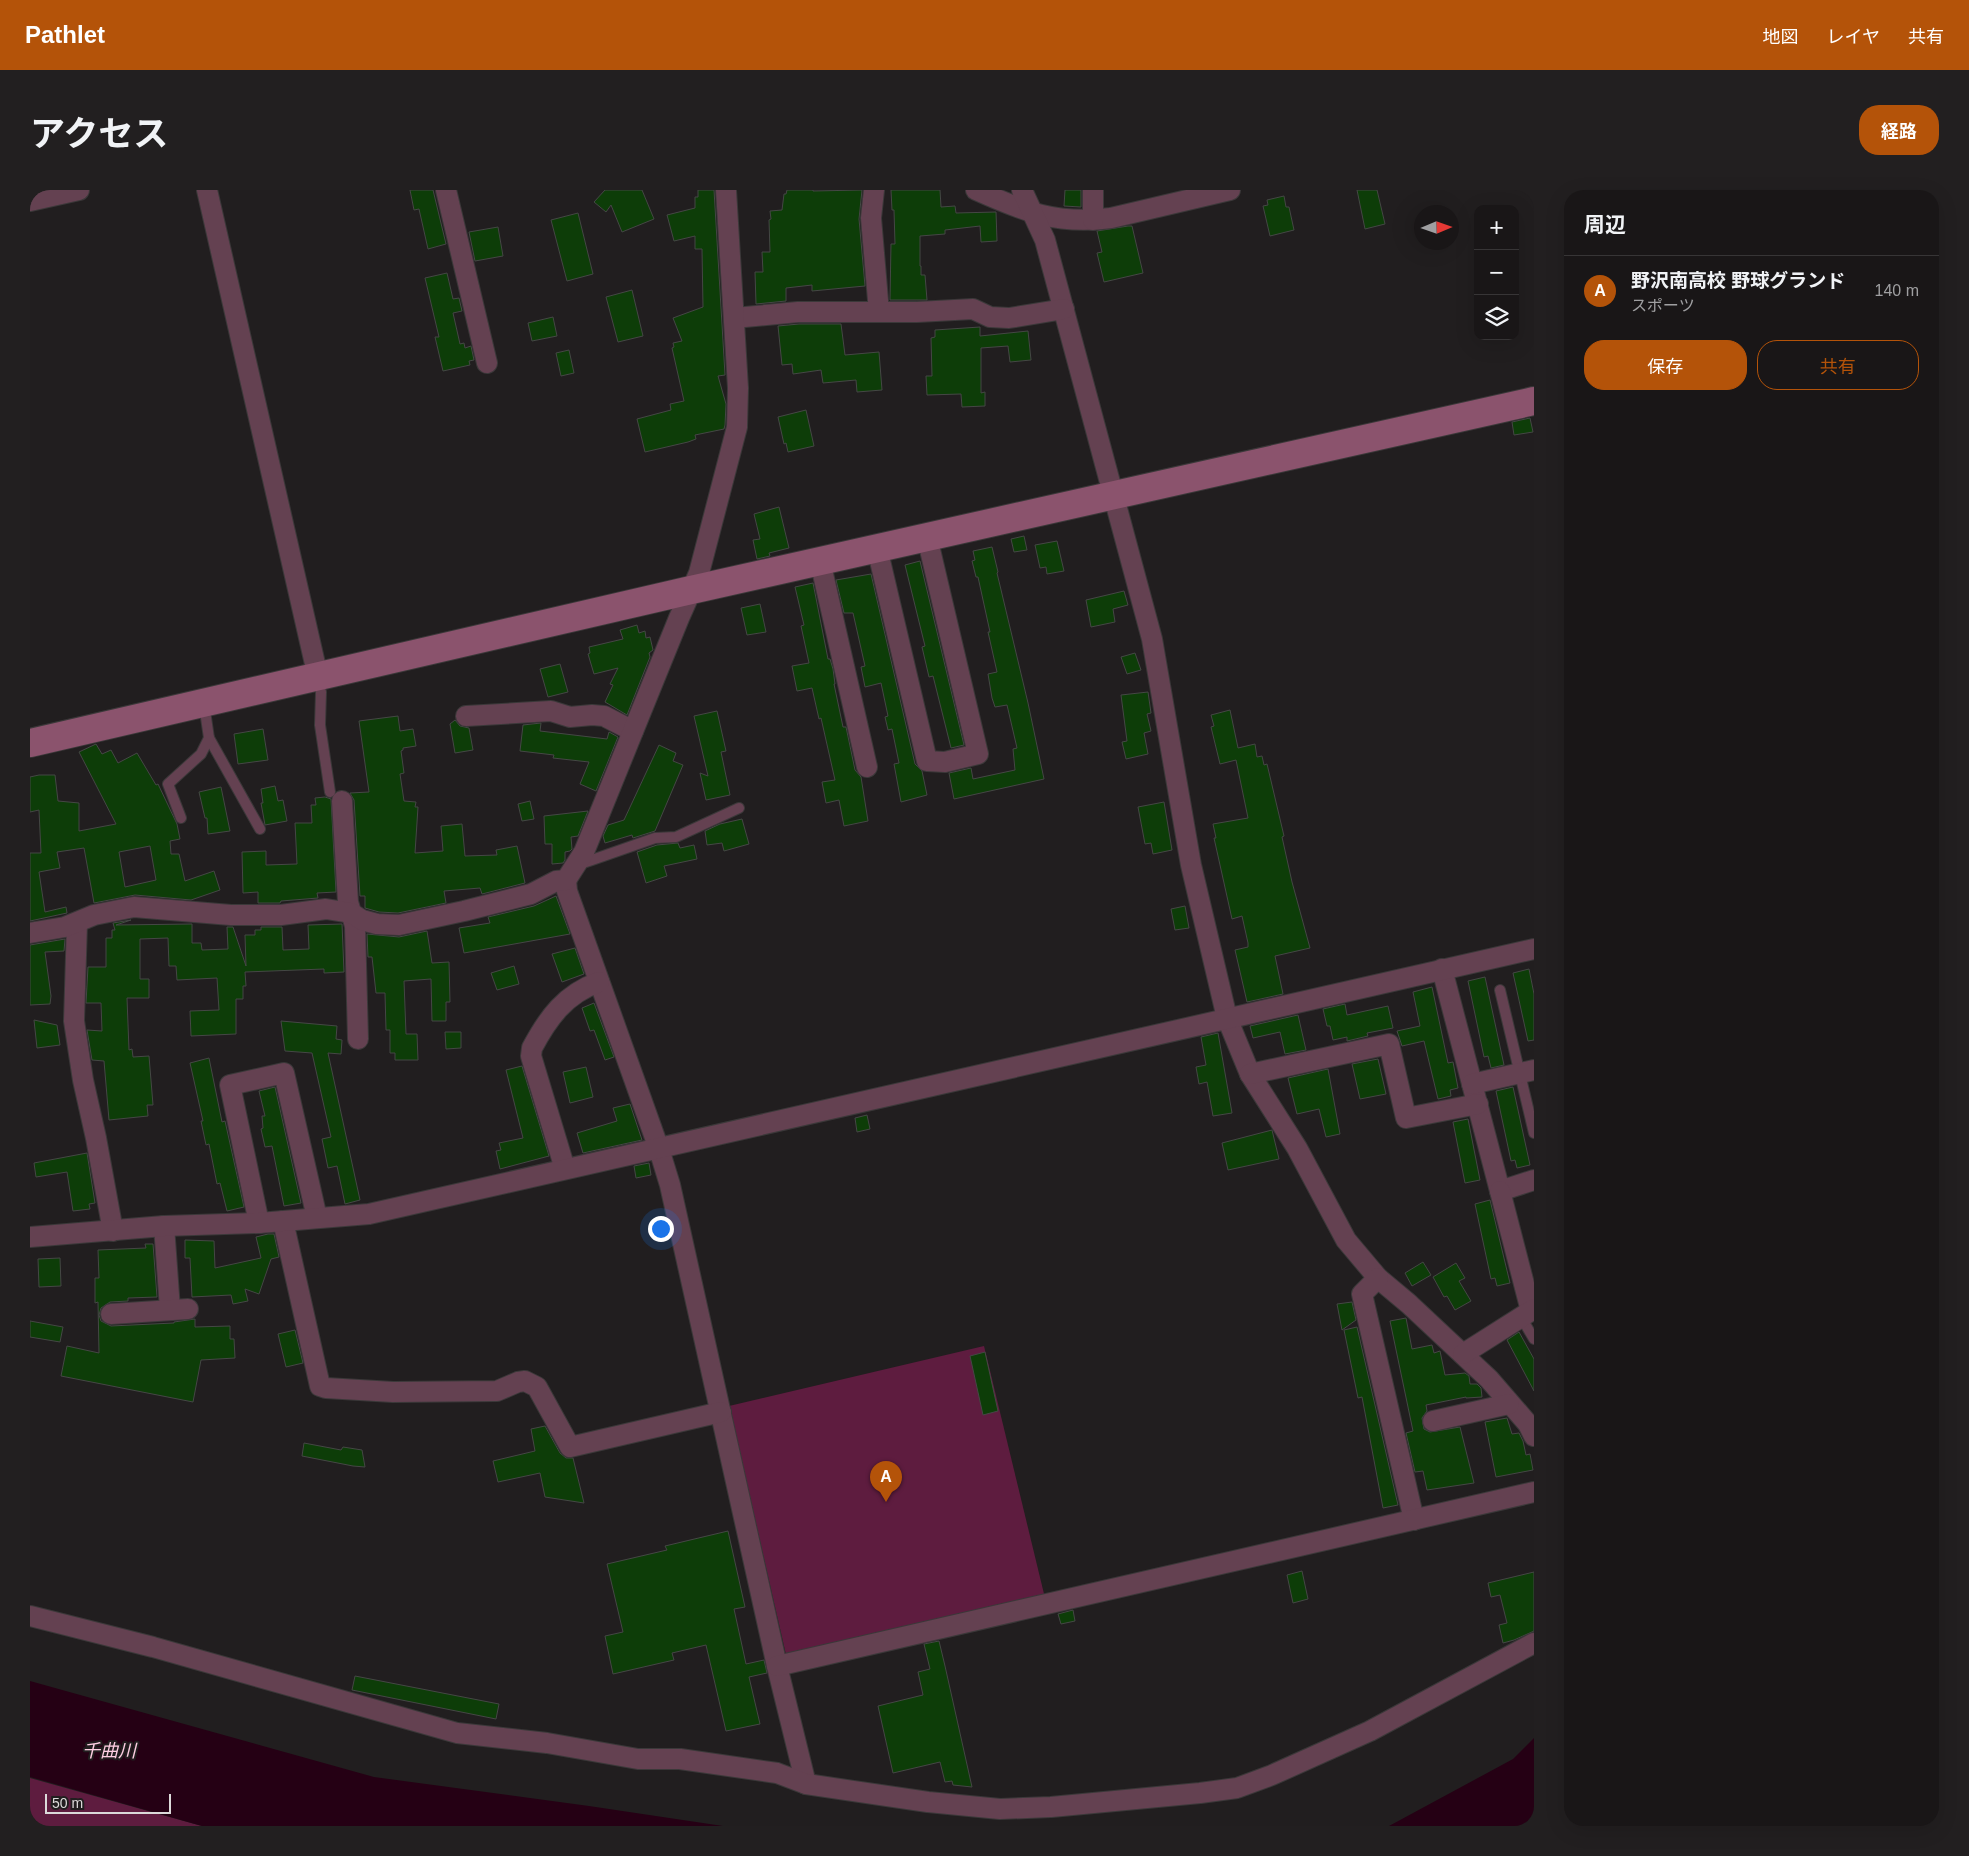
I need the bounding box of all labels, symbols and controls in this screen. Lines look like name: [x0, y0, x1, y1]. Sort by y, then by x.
text: Pathlet: [25, 21, 105, 48]
text: 地図: [1763, 27, 1799, 47]
text: レイヤ: [1827, 27, 1880, 47]
text: 共有: [1908, 27, 1944, 47]
button: 経路: [1859, 105, 1939, 155]
text: アクセス: [30, 114, 168, 153]
north arrow: [1414, 205, 1459, 250]
map controls: [1474, 205, 1519, 340]
button: +: [1474, 205, 1519, 250]
text: 周辺: [1584, 213, 1626, 236]
button: −: [1474, 250, 1519, 295]
text: 野沢南高校 野球グランド: [1631, 270, 1845, 291]
text: A: [1594, 282, 1606, 299]
text: 140 m: [1875, 282, 1919, 299]
button: layers: [1474, 295, 1519, 340]
text: スポーツ: [1631, 297, 1695, 314]
button: 保存: [1584, 340, 1747, 390]
button: 共有: [1757, 340, 1919, 390]
your location: [648, 1216, 674, 1242]
pin: A: [870, 1461, 902, 1502]
water label: 千曲川: [82, 1741, 138, 1761]
scale bar: [45, 1791, 171, 1814]
text: 50 m: [52, 1795, 83, 1811]

